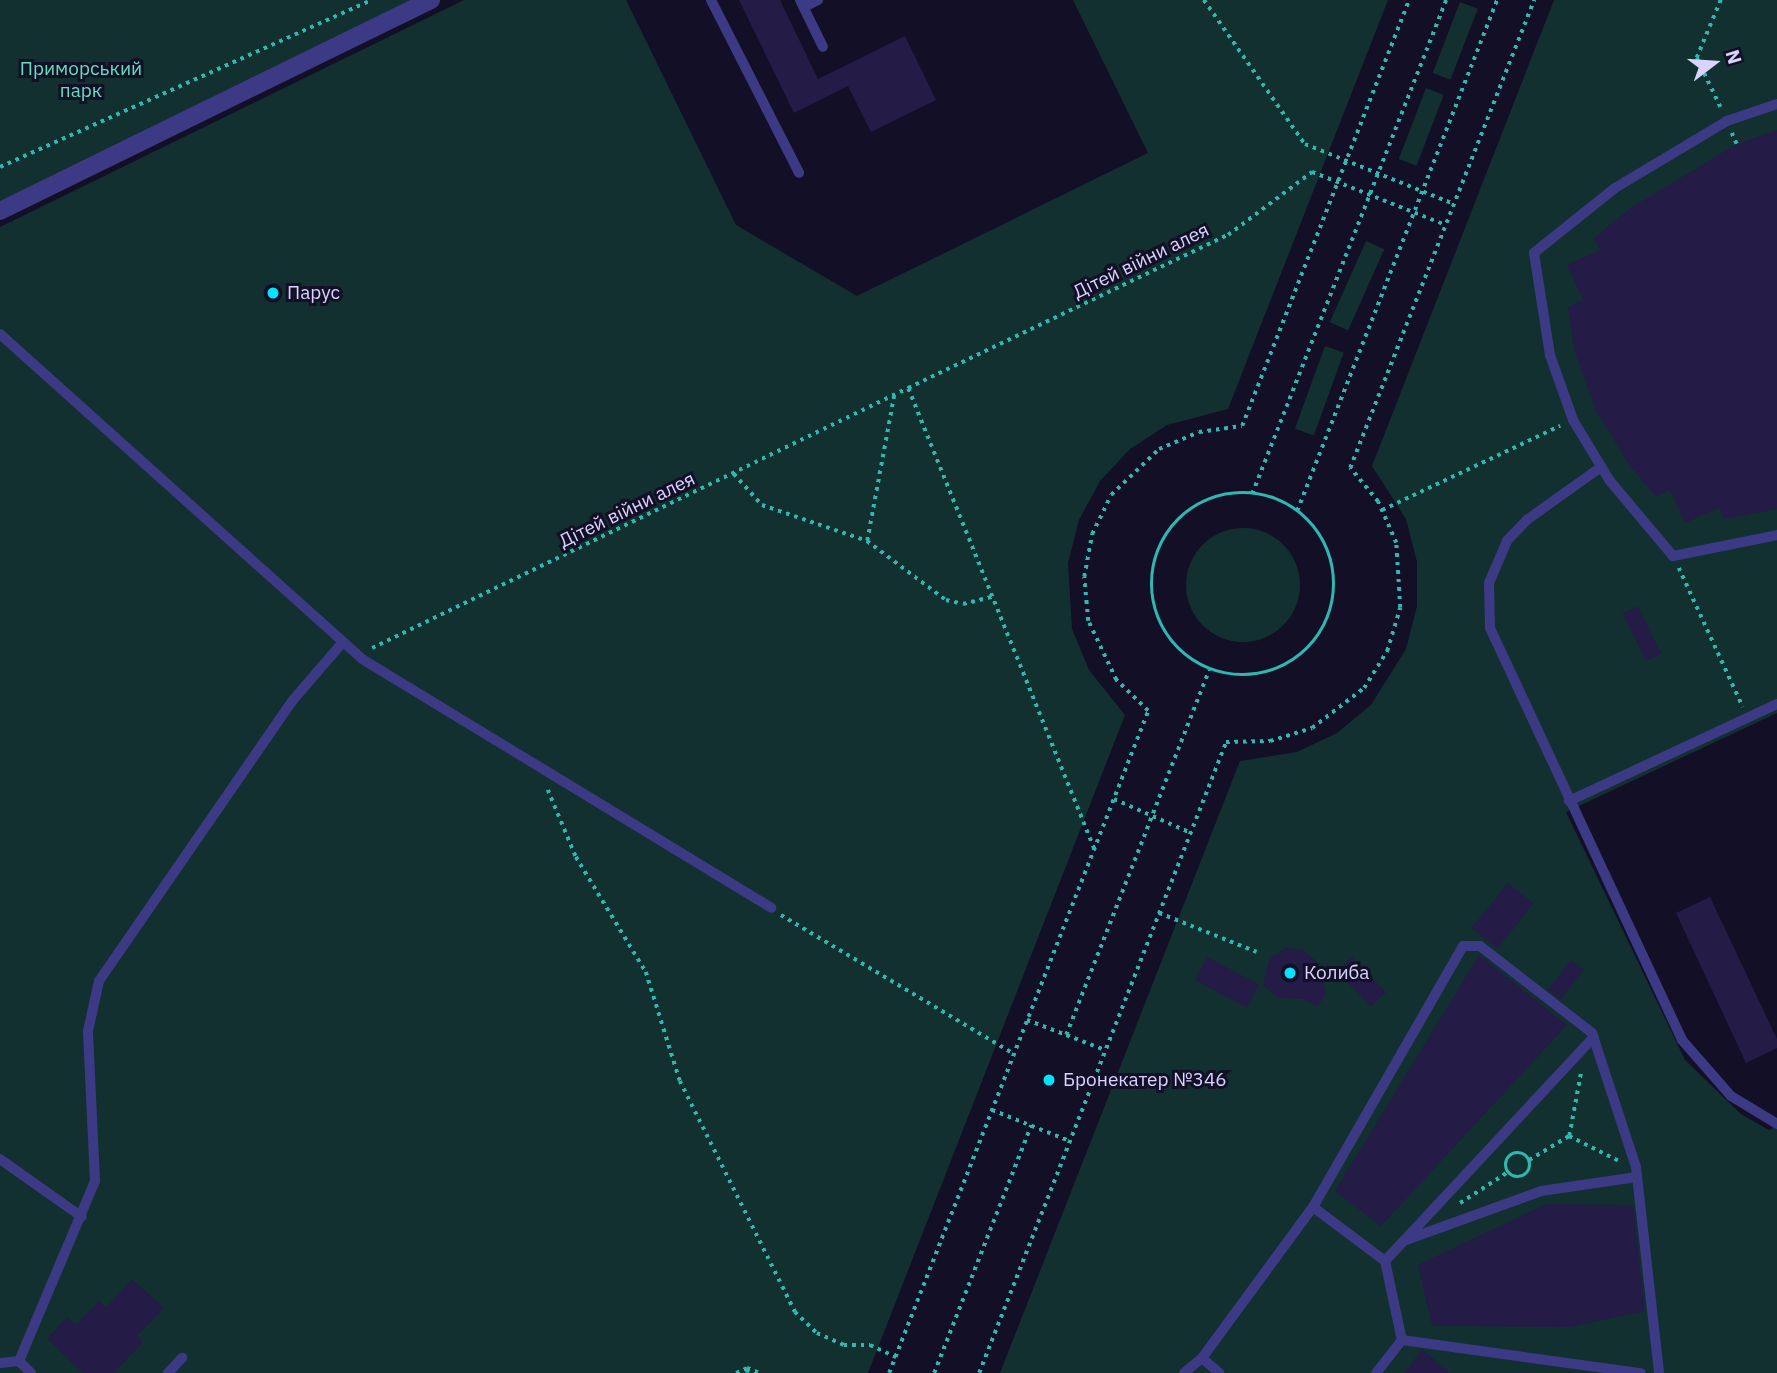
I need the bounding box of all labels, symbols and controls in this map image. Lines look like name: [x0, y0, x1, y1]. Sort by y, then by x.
north arrow: [1679, 28, 1749, 98]
text: N: [1721, 47, 1748, 67]
park label: Приморський парк: [20, 58, 142, 102]
street label: Дітей війни алея: [1069, 218, 1213, 304]
place label: Парус: [287, 282, 340, 304]
marker: Парус: [265, 285, 281, 301]
street label: Дітей війни алея: [555, 467, 699, 553]
place label: Колиба: [1304, 962, 1369, 984]
marker: Колиба: [1282, 965, 1298, 981]
place label: Бронекатер №346: [1063, 1069, 1227, 1091]
marker: Бронекатер №346: [1041, 1072, 1057, 1088]

